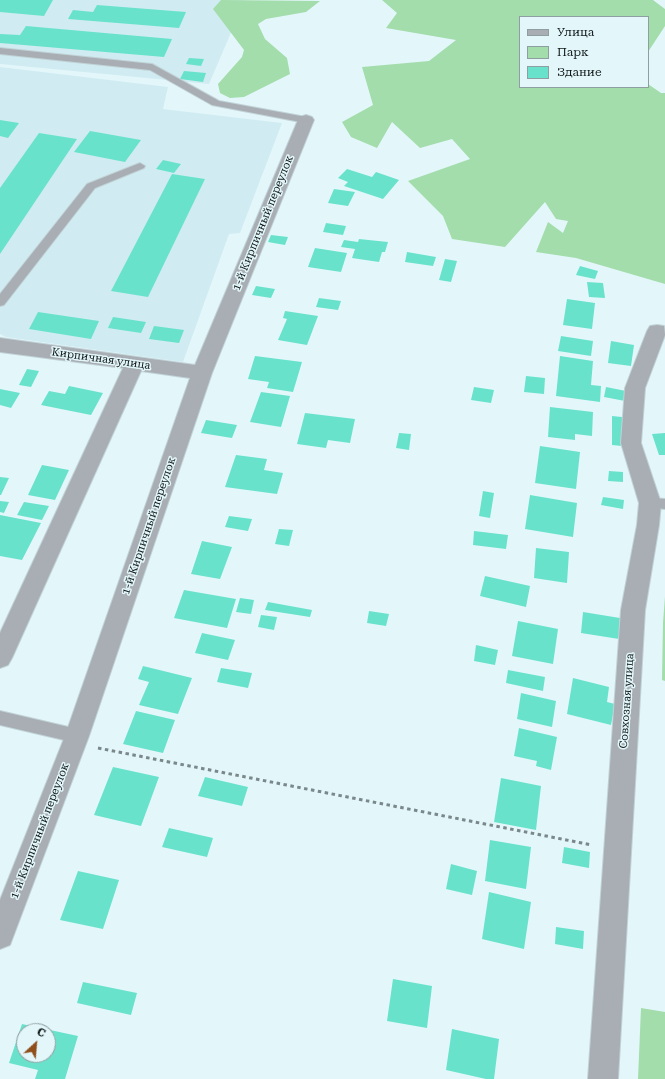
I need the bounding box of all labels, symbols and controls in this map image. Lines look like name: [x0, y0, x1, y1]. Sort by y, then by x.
legend: [519, 16, 649, 88]
text: Улица: [557, 25, 594, 39]
text: Парк: [557, 45, 589, 59]
text: Здание: [557, 65, 601, 79]
street label: 1-й Кирпичный переулок: [230, 154, 296, 292]
street label: Кирпичная улица: [51, 346, 151, 372]
street label: 1-й Кирпичный переулок: [119, 456, 179, 596]
street label: Совхозная улица: [617, 653, 637, 749]
street label: 1-й Кирпичный переулок: [8, 761, 72, 901]
north arrow: [16, 1023, 56, 1063]
text: С: [35, 1025, 47, 1040]

